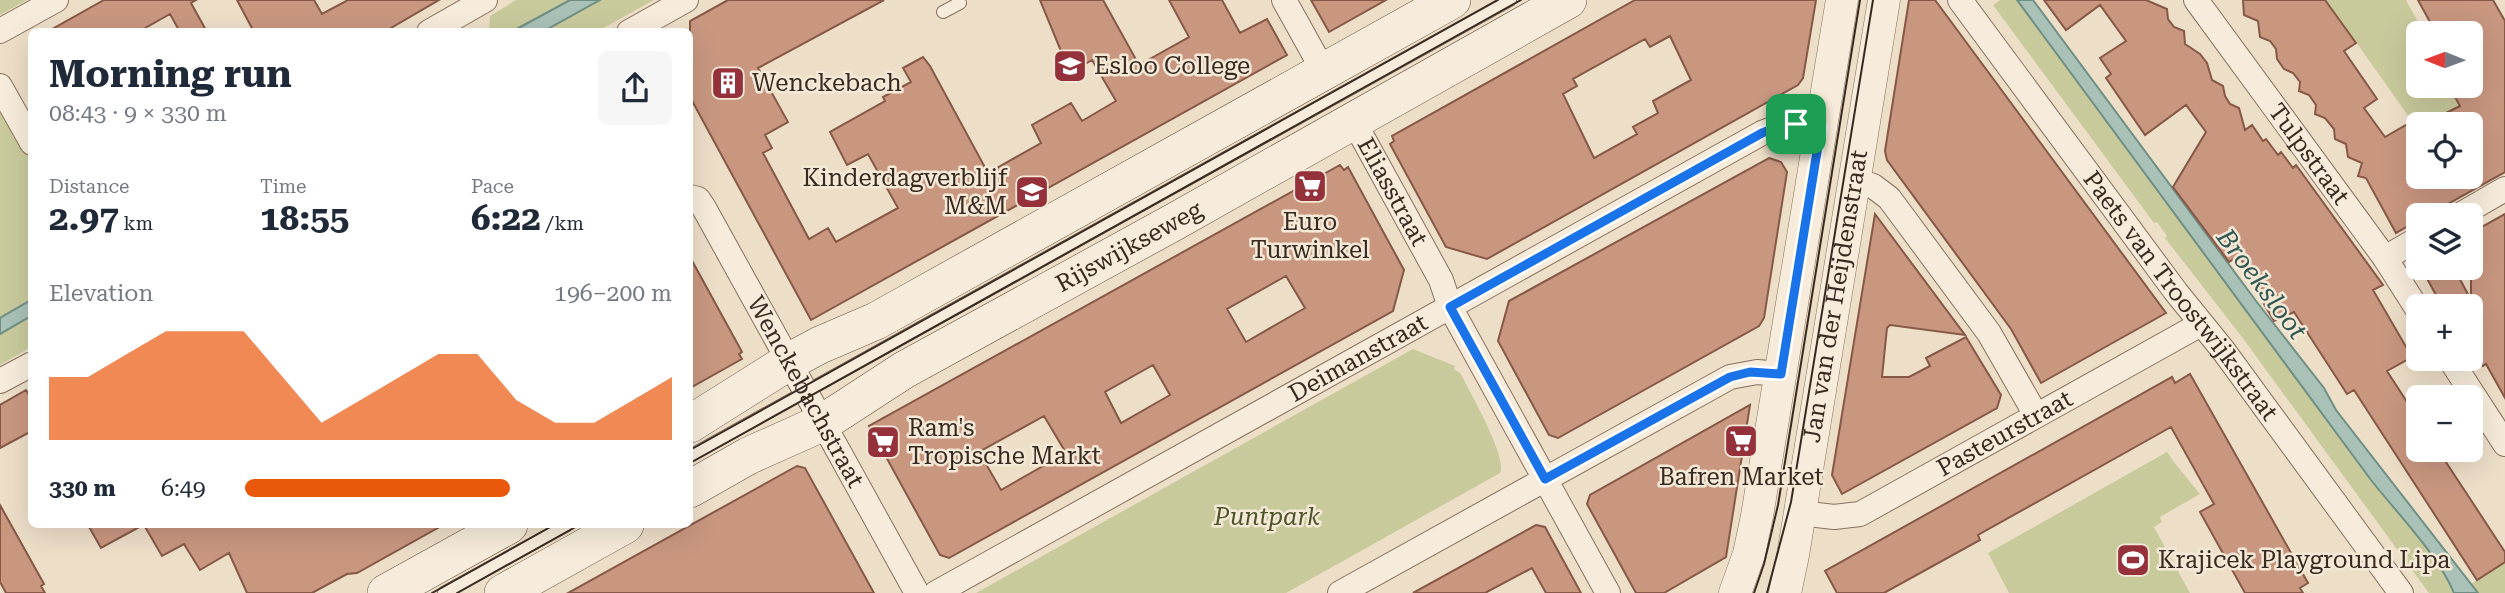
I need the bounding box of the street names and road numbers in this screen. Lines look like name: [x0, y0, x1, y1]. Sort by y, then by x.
street label: Tulpstraat: [2263, 98, 2355, 210]
street label: Eliasstraat: [1352, 133, 1434, 251]
street label: Jan van der Heijdenstraat: [1798, 148, 1873, 445]
street label: Paets van Troostwijkstraat: [2078, 166, 2284, 426]
street label: Rijswijkseweg: [1051, 195, 1207, 298]
street label: Wenckebachstraat: [741, 291, 870, 492]
street label: Deimanstraat: [1284, 308, 1432, 408]
street label: Pasteurstraat: [1932, 385, 2077, 482]

